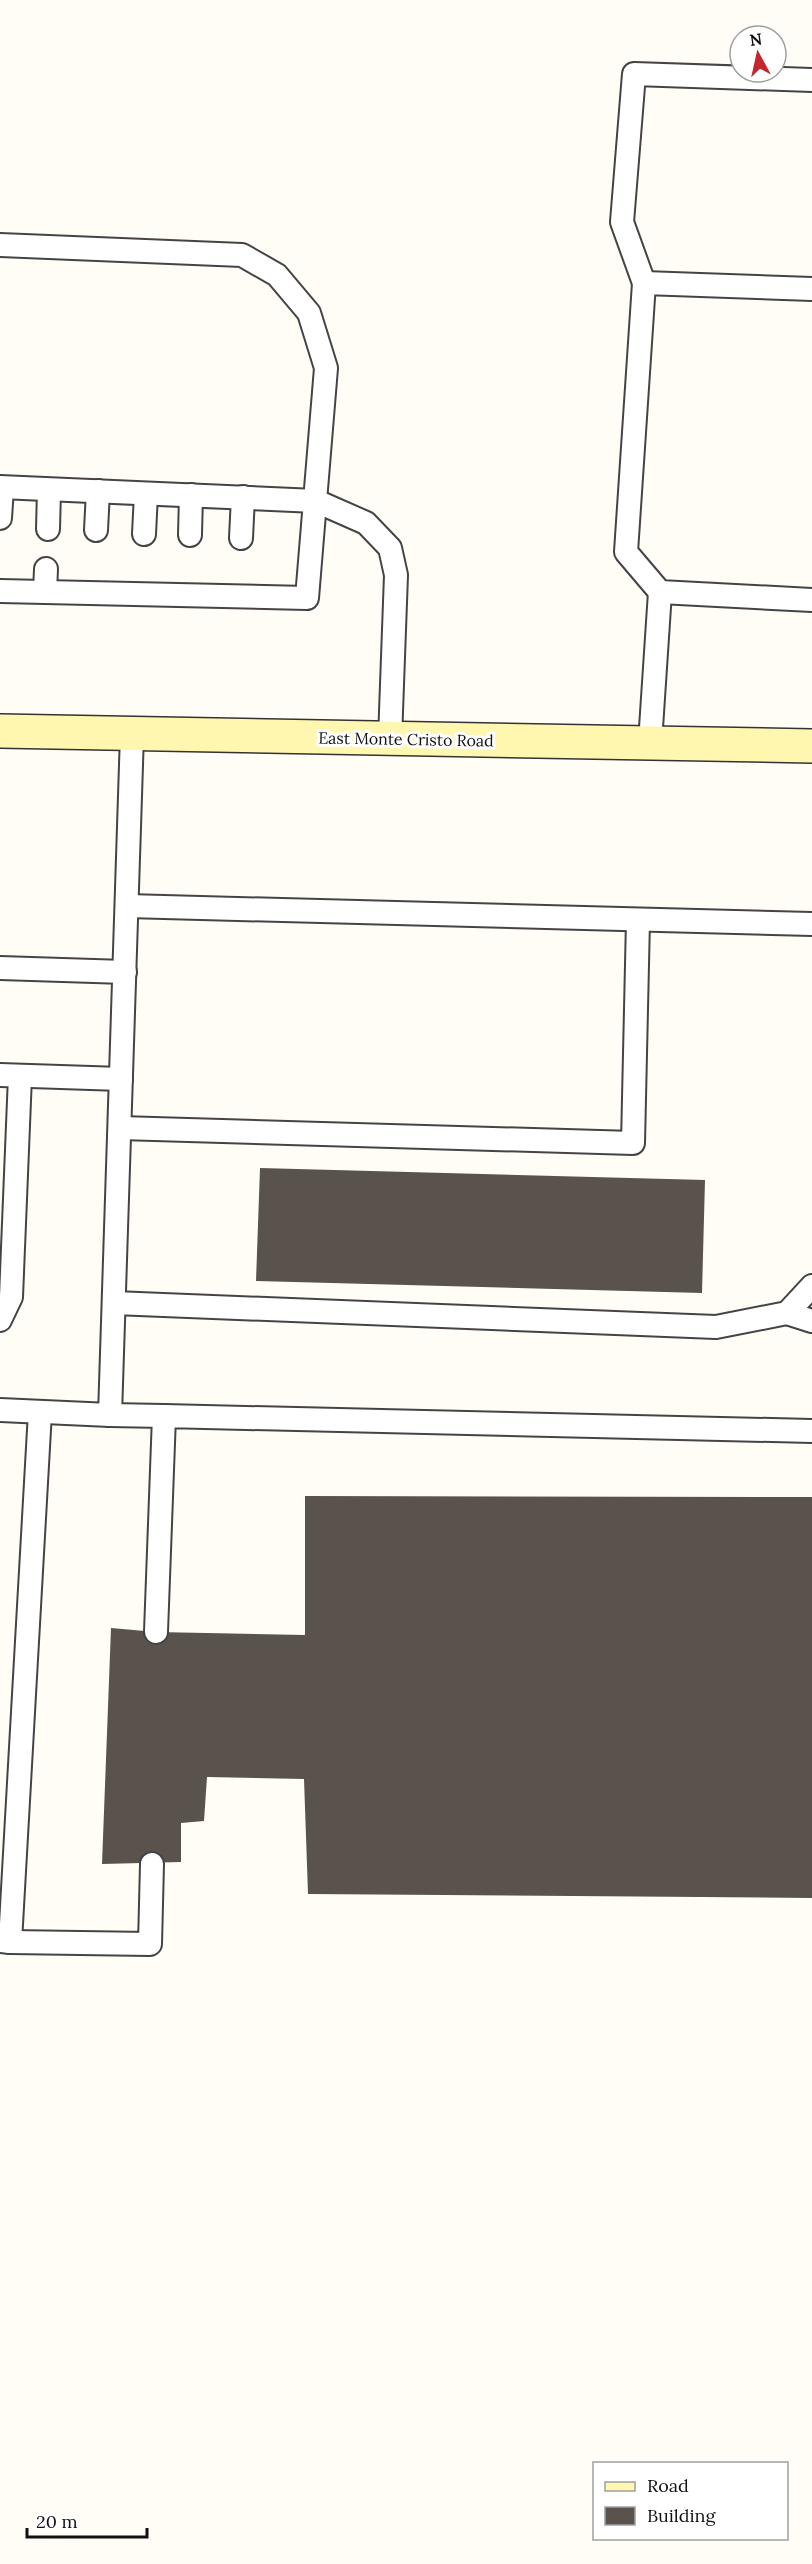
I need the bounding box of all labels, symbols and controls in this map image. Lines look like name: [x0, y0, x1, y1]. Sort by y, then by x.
north arrow: [728, 24, 788, 84]
text: N: [748, 28, 763, 50]
street label: East Monte Cristo Road: [318, 727, 494, 751]
legend: [593, 2462, 788, 2540]
text: Road: [647, 2474, 689, 2497]
scale bar: [27, 2501, 147, 2539]
text: Building: [647, 2504, 717, 2527]
text: 20 m: [36, 2510, 78, 2533]

